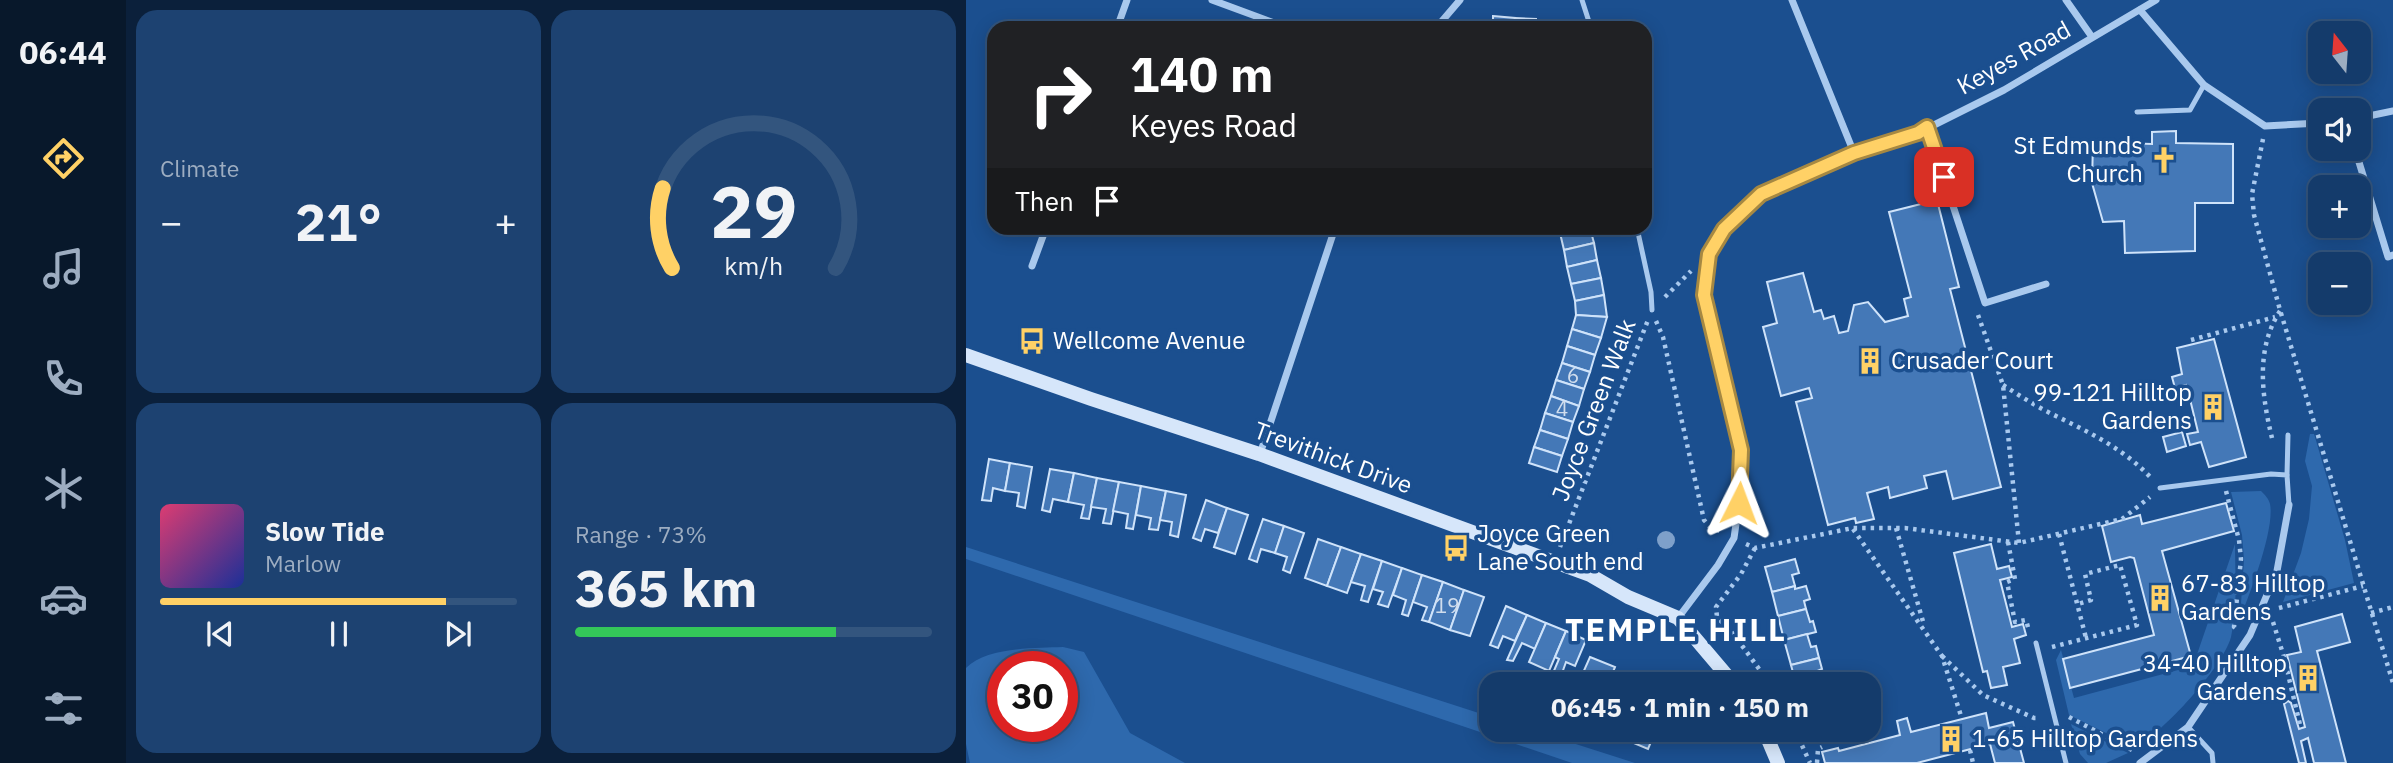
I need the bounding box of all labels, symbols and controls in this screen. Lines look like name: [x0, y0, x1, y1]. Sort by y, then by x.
street label: Keyes Road: [1951, 13, 2076, 101]
north arrow: [2308, 21, 2371, 84]
map controls: [2308, 21, 2371, 315]
text: 06:44: [19, 31, 107, 73]
text: 140 m: [1130, 42, 1274, 105]
icon: right: [1015, 49, 1106, 140]
button: sound: [2308, 98, 2371, 161]
text: Keyes Road: [1130, 104, 1297, 146]
place label: St Edmunds Church: [2013, 129, 2143, 189]
icon: directions: [39, 134, 88, 183]
church icon: St Edmunds Church: [2149, 145, 2179, 175]
pin: [1914, 147, 1974, 207]
text: Climate: [160, 153, 239, 183]
icon: arrive: [1925, 158, 1963, 196]
text: 29: [710, 163, 797, 258]
button: +: [2308, 175, 2371, 238]
icon: arrive: [1088, 182, 1126, 220]
text: Then: [1015, 184, 1074, 218]
text: 21°: [295, 188, 382, 255]
text: −: [160, 197, 183, 246]
text: +: [494, 197, 517, 246]
icon: music: [39, 244, 88, 293]
text: km/h: [724, 248, 783, 281]
button: −: [2308, 252, 2371, 315]
street label: Joyce Green Walk: [1544, 314, 1643, 505]
place label: Wellcome Avenue: [1053, 324, 1245, 356]
bus stop icon: Wellcome Avenue: [1017, 326, 1047, 356]
place label: Crusader Court: [1891, 344, 2054, 376]
building icon: Crusader Court: [1855, 346, 1885, 376]
icon: phone: [39, 354, 88, 403]
house number: 6: [1567, 361, 1579, 389]
place label: 99-121 Hilltop Gardens: [2033, 376, 2192, 436]
building icon: 99-121 Hilltop Gardens: [2198, 392, 2228, 422]
house number: 4: [1556, 394, 1568, 422]
street label: Trevithick Drive: [1250, 414, 1417, 501]
icon: climate: [39, 464, 88, 513]
position arrow: [1702, 466, 1776, 540]
text: Slow Tide: [265, 514, 385, 548]
place label: Joyce Green Lane South end: [1477, 517, 1644, 577]
text: Range · 73%: [575, 519, 707, 549]
bus stop icon: Joyce Green Lane South end: [1441, 533, 1471, 563]
text: Marlow: [265, 548, 341, 578]
text: 365 km: [575, 554, 757, 621]
place label: 67-83 Hilltop Gardens: [2181, 567, 2325, 627]
icon: car: [39, 574, 88, 623]
building icon: 67-83 Hilltop Gardens: [2145, 583, 2175, 613]
house number: 19: [1434, 591, 1460, 619]
district label: TEMPLE HILL: [1565, 608, 1787, 650]
icon: previous: [201, 615, 239, 653]
icon: pause: [320, 615, 358, 653]
icon: next: [439, 615, 477, 653]
place label: 34-40 Hilltop Gardens: [2143, 647, 2287, 707]
speed limit sign: 30: [987, 651, 1078, 742]
building icon: 34-40 Hilltop Gardens: [2293, 663, 2323, 693]
icon: filters: [39, 684, 88, 733]
text: 06:45 · 1 min · 150 m: [1551, 690, 1809, 724]
place label: 1-65 Hilltop Gardens: [1972, 722, 2198, 754]
building icon: 1-65 Hilltop Gardens: [1936, 724, 1966, 754]

